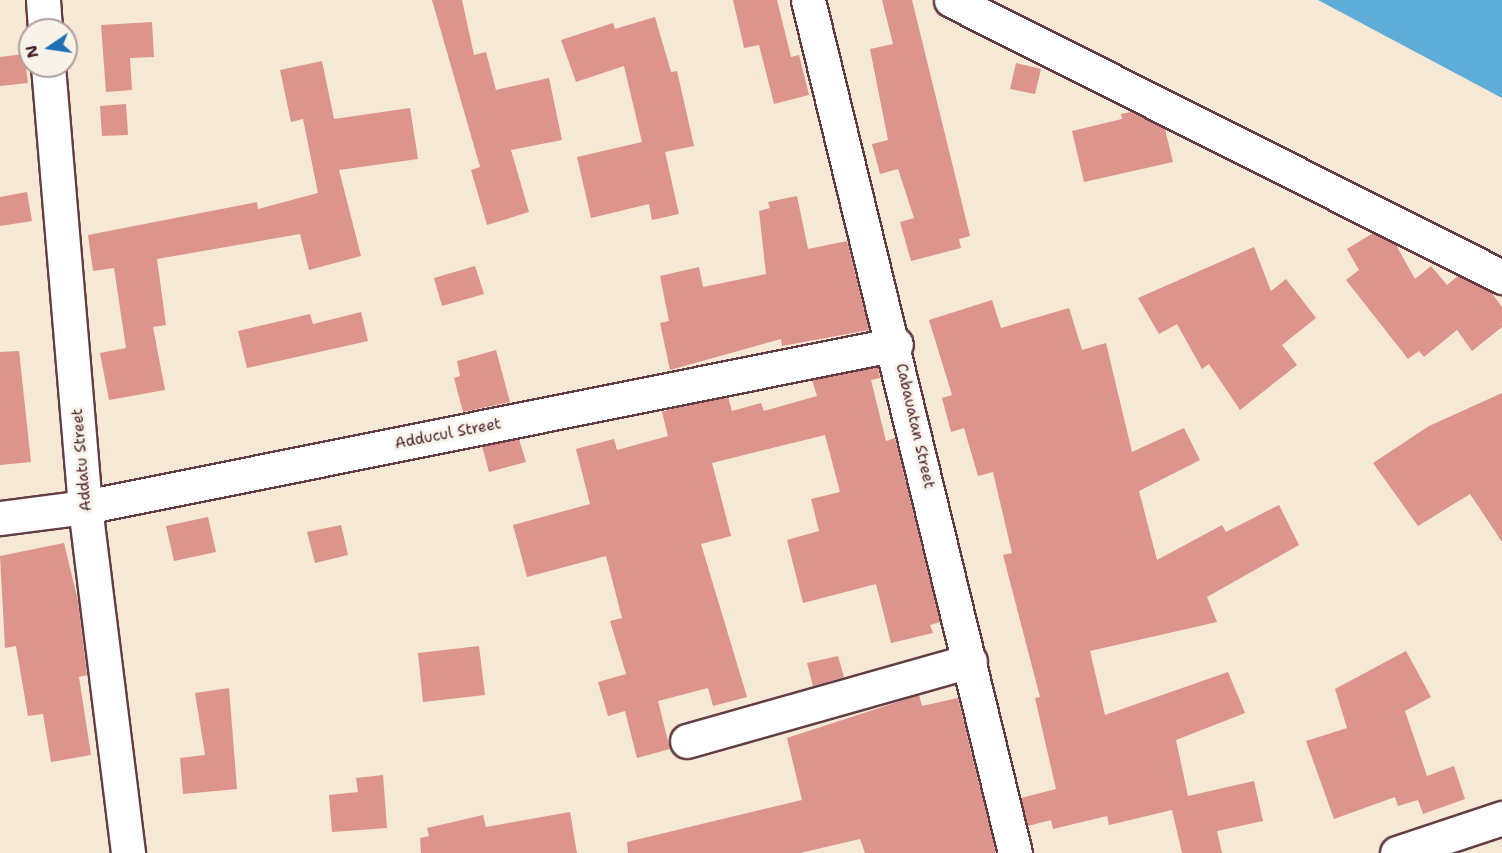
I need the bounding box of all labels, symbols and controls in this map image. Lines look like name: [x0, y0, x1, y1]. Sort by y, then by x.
north arrow: [18, 18, 78, 78]
text: N: [20, 43, 44, 60]
street label: Cabauatan Street: [892, 362, 938, 490]
street label: Addatu Street: [69, 408, 95, 512]
street label: Adducul Street: [393, 415, 503, 453]

